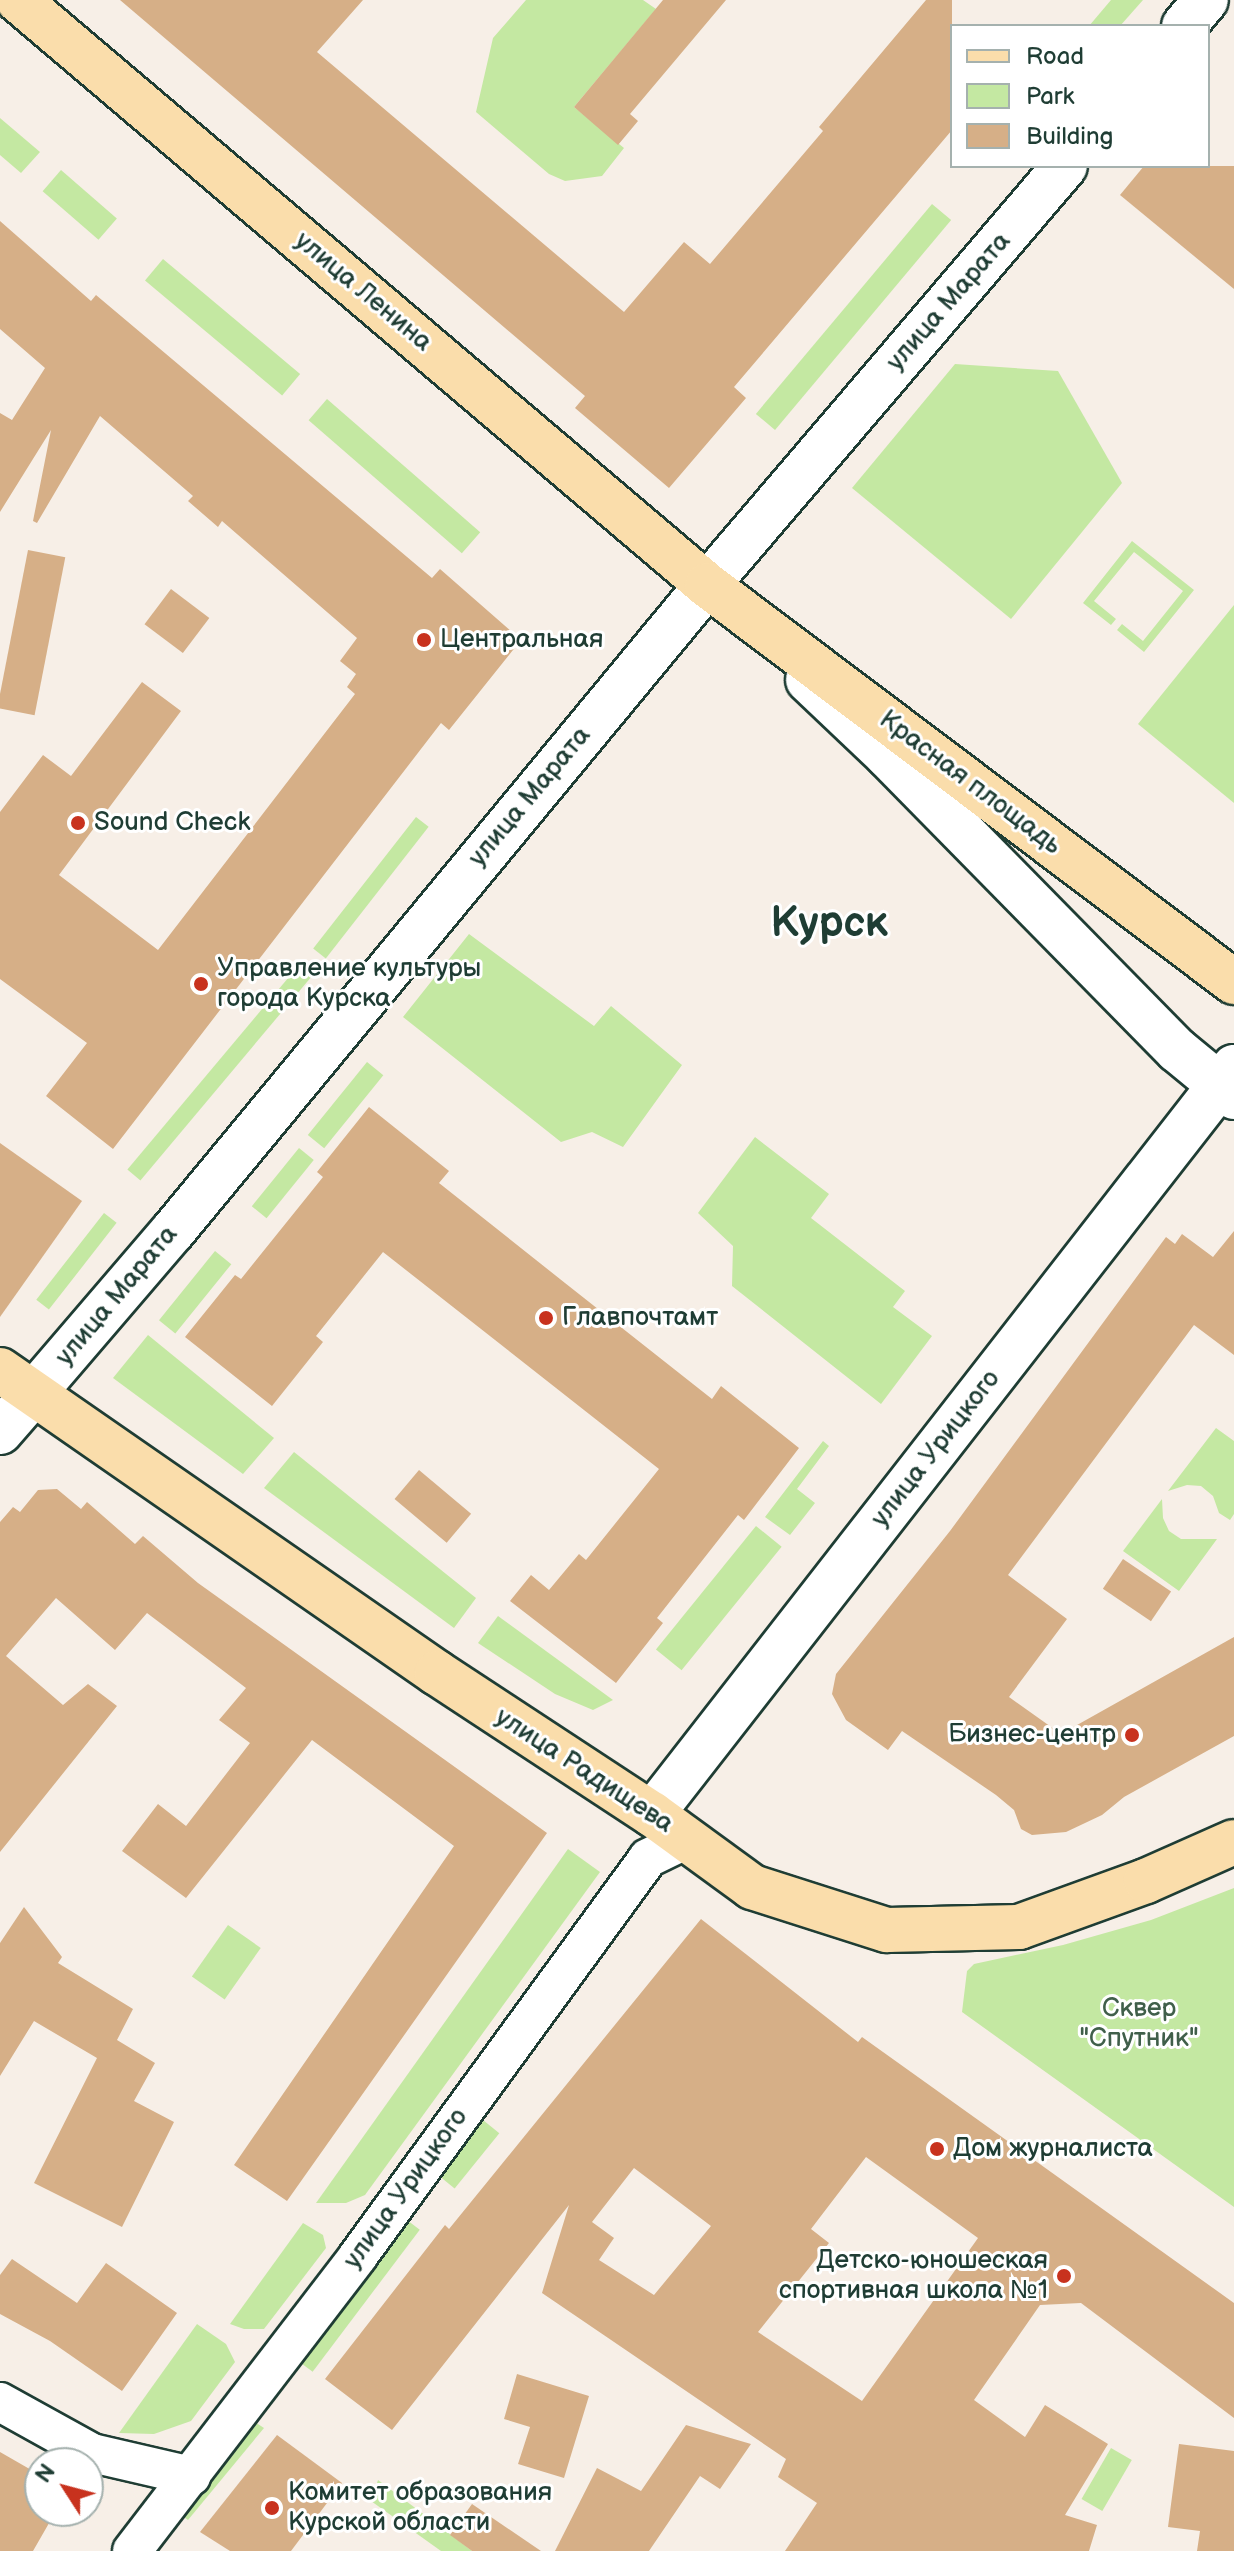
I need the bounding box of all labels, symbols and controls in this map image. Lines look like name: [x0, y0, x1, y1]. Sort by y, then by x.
legend: [950, 24, 1210, 168]
text: Road: [1026, 42, 1084, 71]
text: Park: [1026, 82, 1074, 111]
text: Building: [1026, 122, 1113, 151]
street label: улица Ленина: [288, 226, 438, 358]
street label: улица Марата: [880, 226, 1018, 378]
place label: Центральная: [440, 624, 603, 656]
marker: Центральная: [415, 631, 433, 649]
street label: Красная площадь: [873, 704, 1067, 862]
street label: улица Марата: [462, 721, 598, 873]
place label: Sound Check: [94, 807, 250, 839]
marker: Sound Check: [69, 814, 87, 832]
district label: Курск: [770, 899, 888, 949]
place label: Управление культуры города Курска: [217, 953, 481, 1014]
marker: Управление культуры города Курска: [192, 975, 210, 993]
street label: улица Марата: [49, 1220, 185, 1372]
place label: Главпочтамт: [562, 1302, 718, 1334]
marker: Главпочтамт: [537, 1309, 555, 1327]
street label: улица Урицкого: [865, 1364, 1007, 1534]
street label: улица Радищева: [489, 1702, 679, 1840]
place label: Бизнес-центр: [948, 1719, 1116, 1751]
marker: Бизнес-центр: [1123, 1726, 1141, 1744]
park label: Сквер "Спутник": [1079, 1993, 1199, 2054]
street label: улица Урицкого: [337, 2103, 475, 2275]
place label: Дом журналиста: [953, 2133, 1153, 2165]
marker: Дом журналиста: [928, 2140, 946, 2158]
place label: Детско-юношеская спортивная школа №1: [779, 2245, 1048, 2306]
marker: Детско-юношеская спортивная школа №1: [1055, 2267, 1073, 2285]
north arrow: [24, 2447, 104, 2527]
text: N: [30, 2459, 62, 2488]
place label: Комитет образования Курской области: [288, 2477, 552, 2538]
marker: Комитет образования Курской области: [263, 2499, 281, 2517]

